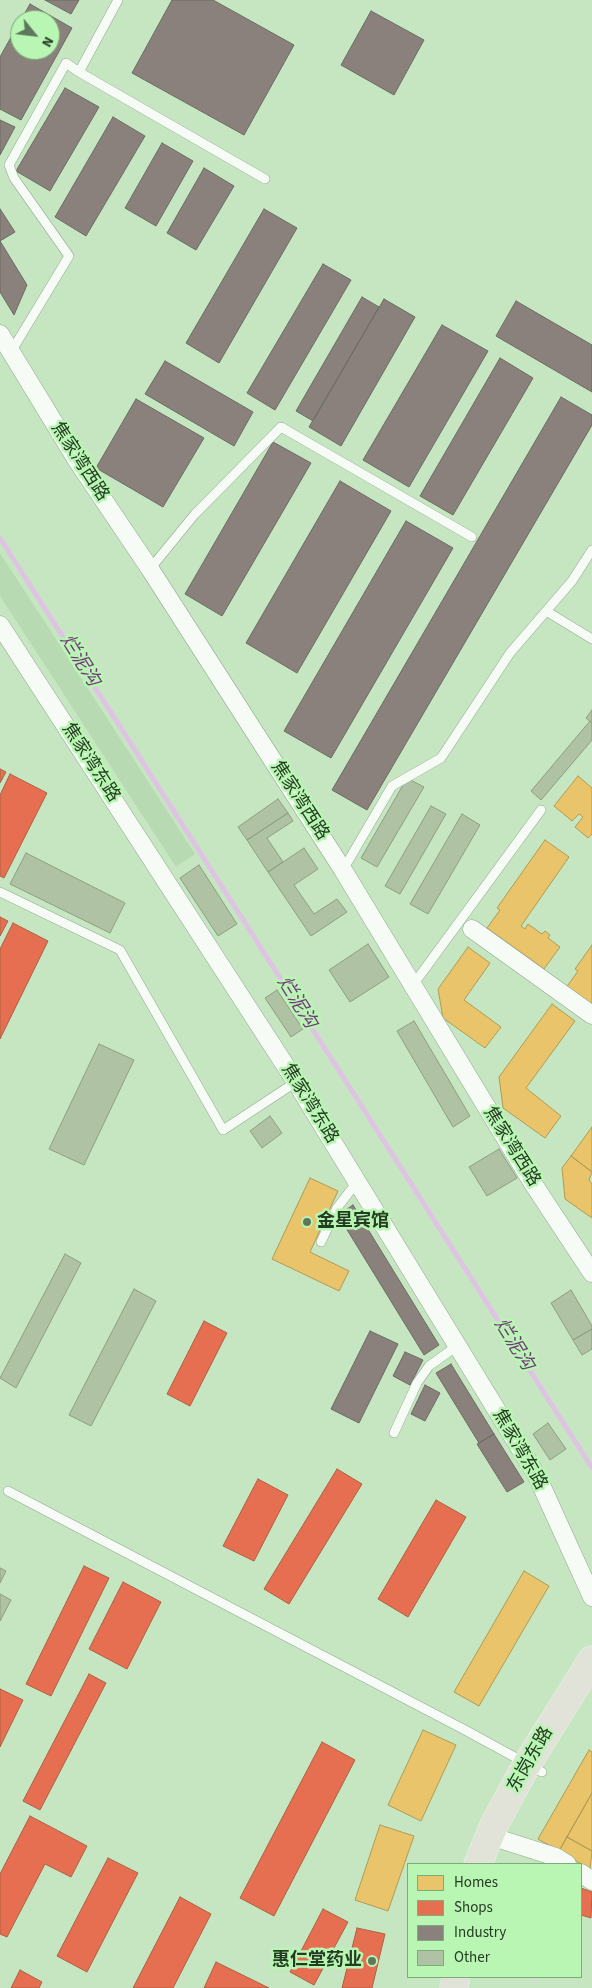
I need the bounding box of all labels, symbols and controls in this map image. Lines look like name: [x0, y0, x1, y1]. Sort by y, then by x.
north arrow: [10, 10, 60, 60]
text: N: [36, 33, 58, 51]
street label: 焦家湾西路: [45, 418, 113, 506]
water label: 烂泥沟: [54, 631, 104, 691]
street label: 焦家湾东路: [56, 719, 124, 807]
street label: 焦家湾西路: [265, 757, 333, 845]
water label: 烂泥沟: [271, 973, 321, 1033]
street label: 焦家湾东路: [276, 1060, 342, 1148]
street label: 焦家湾西路: [478, 1103, 544, 1191]
place label: 金星宾馆: [317, 1211, 389, 1233]
marker: 金星宾馆: [301, 1216, 313, 1228]
water label: 烂泥沟: [488, 1315, 538, 1375]
street label: 焦家湾东路: [487, 1406, 551, 1494]
street label: 东岗东路: [504, 1723, 558, 1797]
legend: [407, 1863, 582, 1978]
text: Homes: [454, 1872, 498, 1893]
text: Shops: [454, 1897, 493, 1918]
text: Industry: [454, 1922, 506, 1943]
text: Other: [454, 1947, 490, 1968]
place label: 惠仁堂药业: [272, 1950, 362, 1972]
marker: 惠仁堂药业: [366, 1955, 378, 1967]

